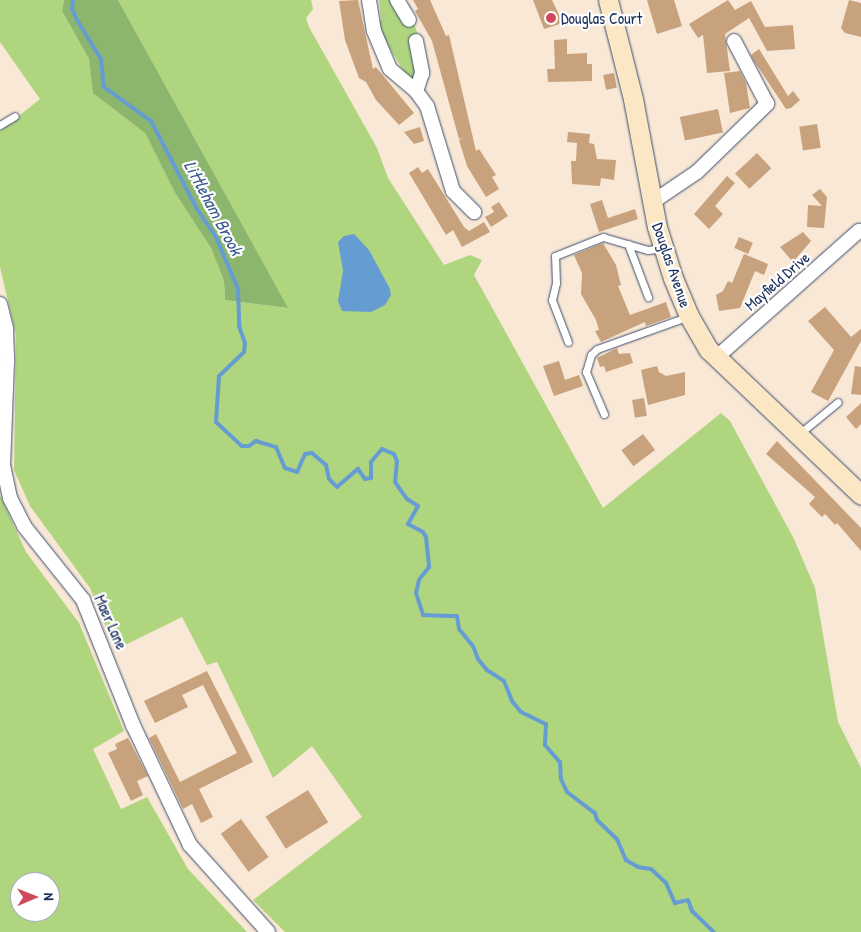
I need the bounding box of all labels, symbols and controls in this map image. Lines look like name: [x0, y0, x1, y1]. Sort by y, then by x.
place label: Douglas Court: [561, 8, 642, 28]
marker: Douglas Court: [545, 12, 557, 24]
water label: Littleham Brook: [179, 157, 247, 259]
street label: Douglas Avenue: [649, 220, 695, 310]
street label: Mayfield Drive: [741, 248, 813, 314]
street label: Maer Lane: [90, 592, 132, 652]
north arrow: [10, 872, 60, 922]
text: N: [40, 893, 59, 901]

